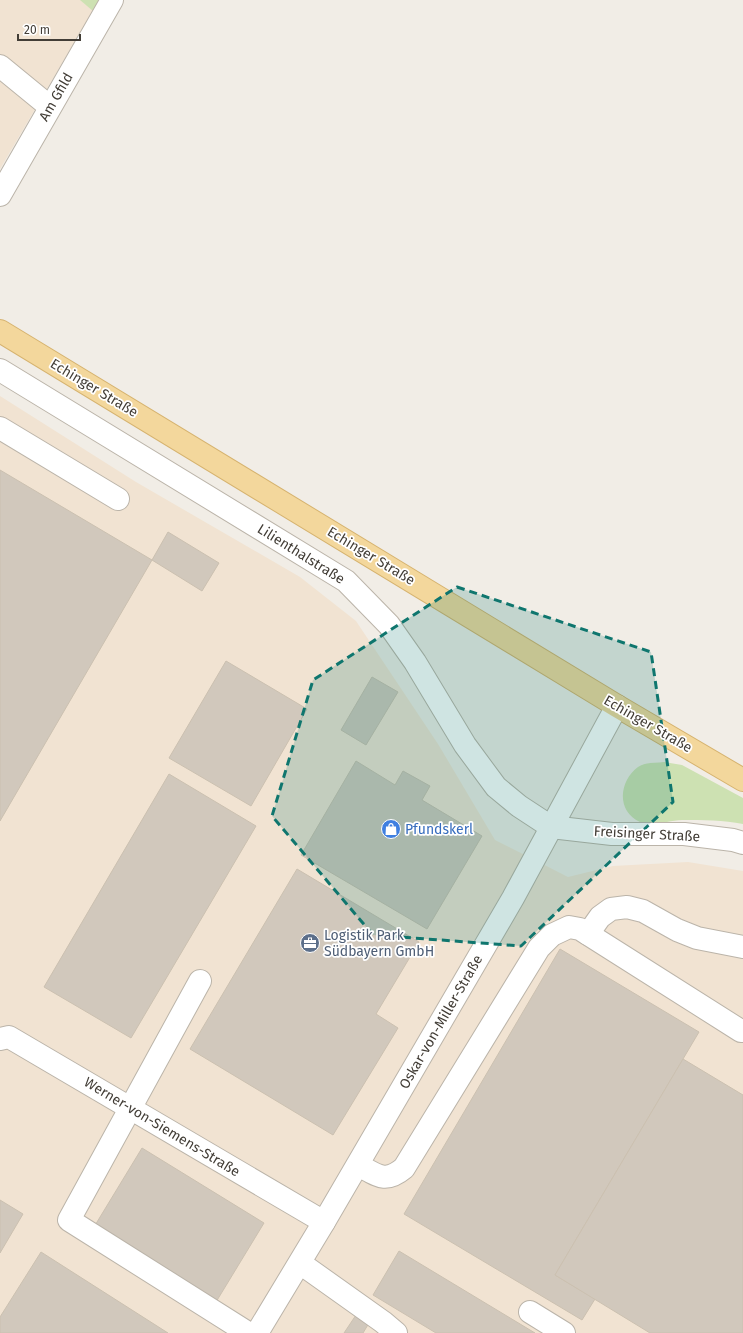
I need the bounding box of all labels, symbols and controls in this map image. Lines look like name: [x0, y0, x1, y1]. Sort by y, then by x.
scale bar: [18, 16, 80, 42]
text: 20 m: [24, 23, 50, 37]
street label: Am Gfild: [35, 70, 77, 124]
street label: Echinger Straße: [47, 355, 141, 421]
street label: Lilienthalstraße: [254, 520, 348, 588]
street label: Echinger Straße: [324, 523, 418, 589]
street label: Echinger Straße: [601, 692, 695, 756]
shop icon: Pfundskerl: [380, 818, 402, 840]
place label: Pfundskerl: [405, 821, 473, 838]
street label: Freisinger Straße: [593, 823, 701, 845]
place label: Logistik Park Südbayern GmbH: [324, 927, 434, 960]
office icon: Logistik Park Südbayern GmbH: [299, 932, 321, 954]
street label: Oskar-von-Miller-Straße: [396, 952, 486, 1092]
street label: Werner-von-Siemens-Straße: [81, 1074, 243, 1180]

